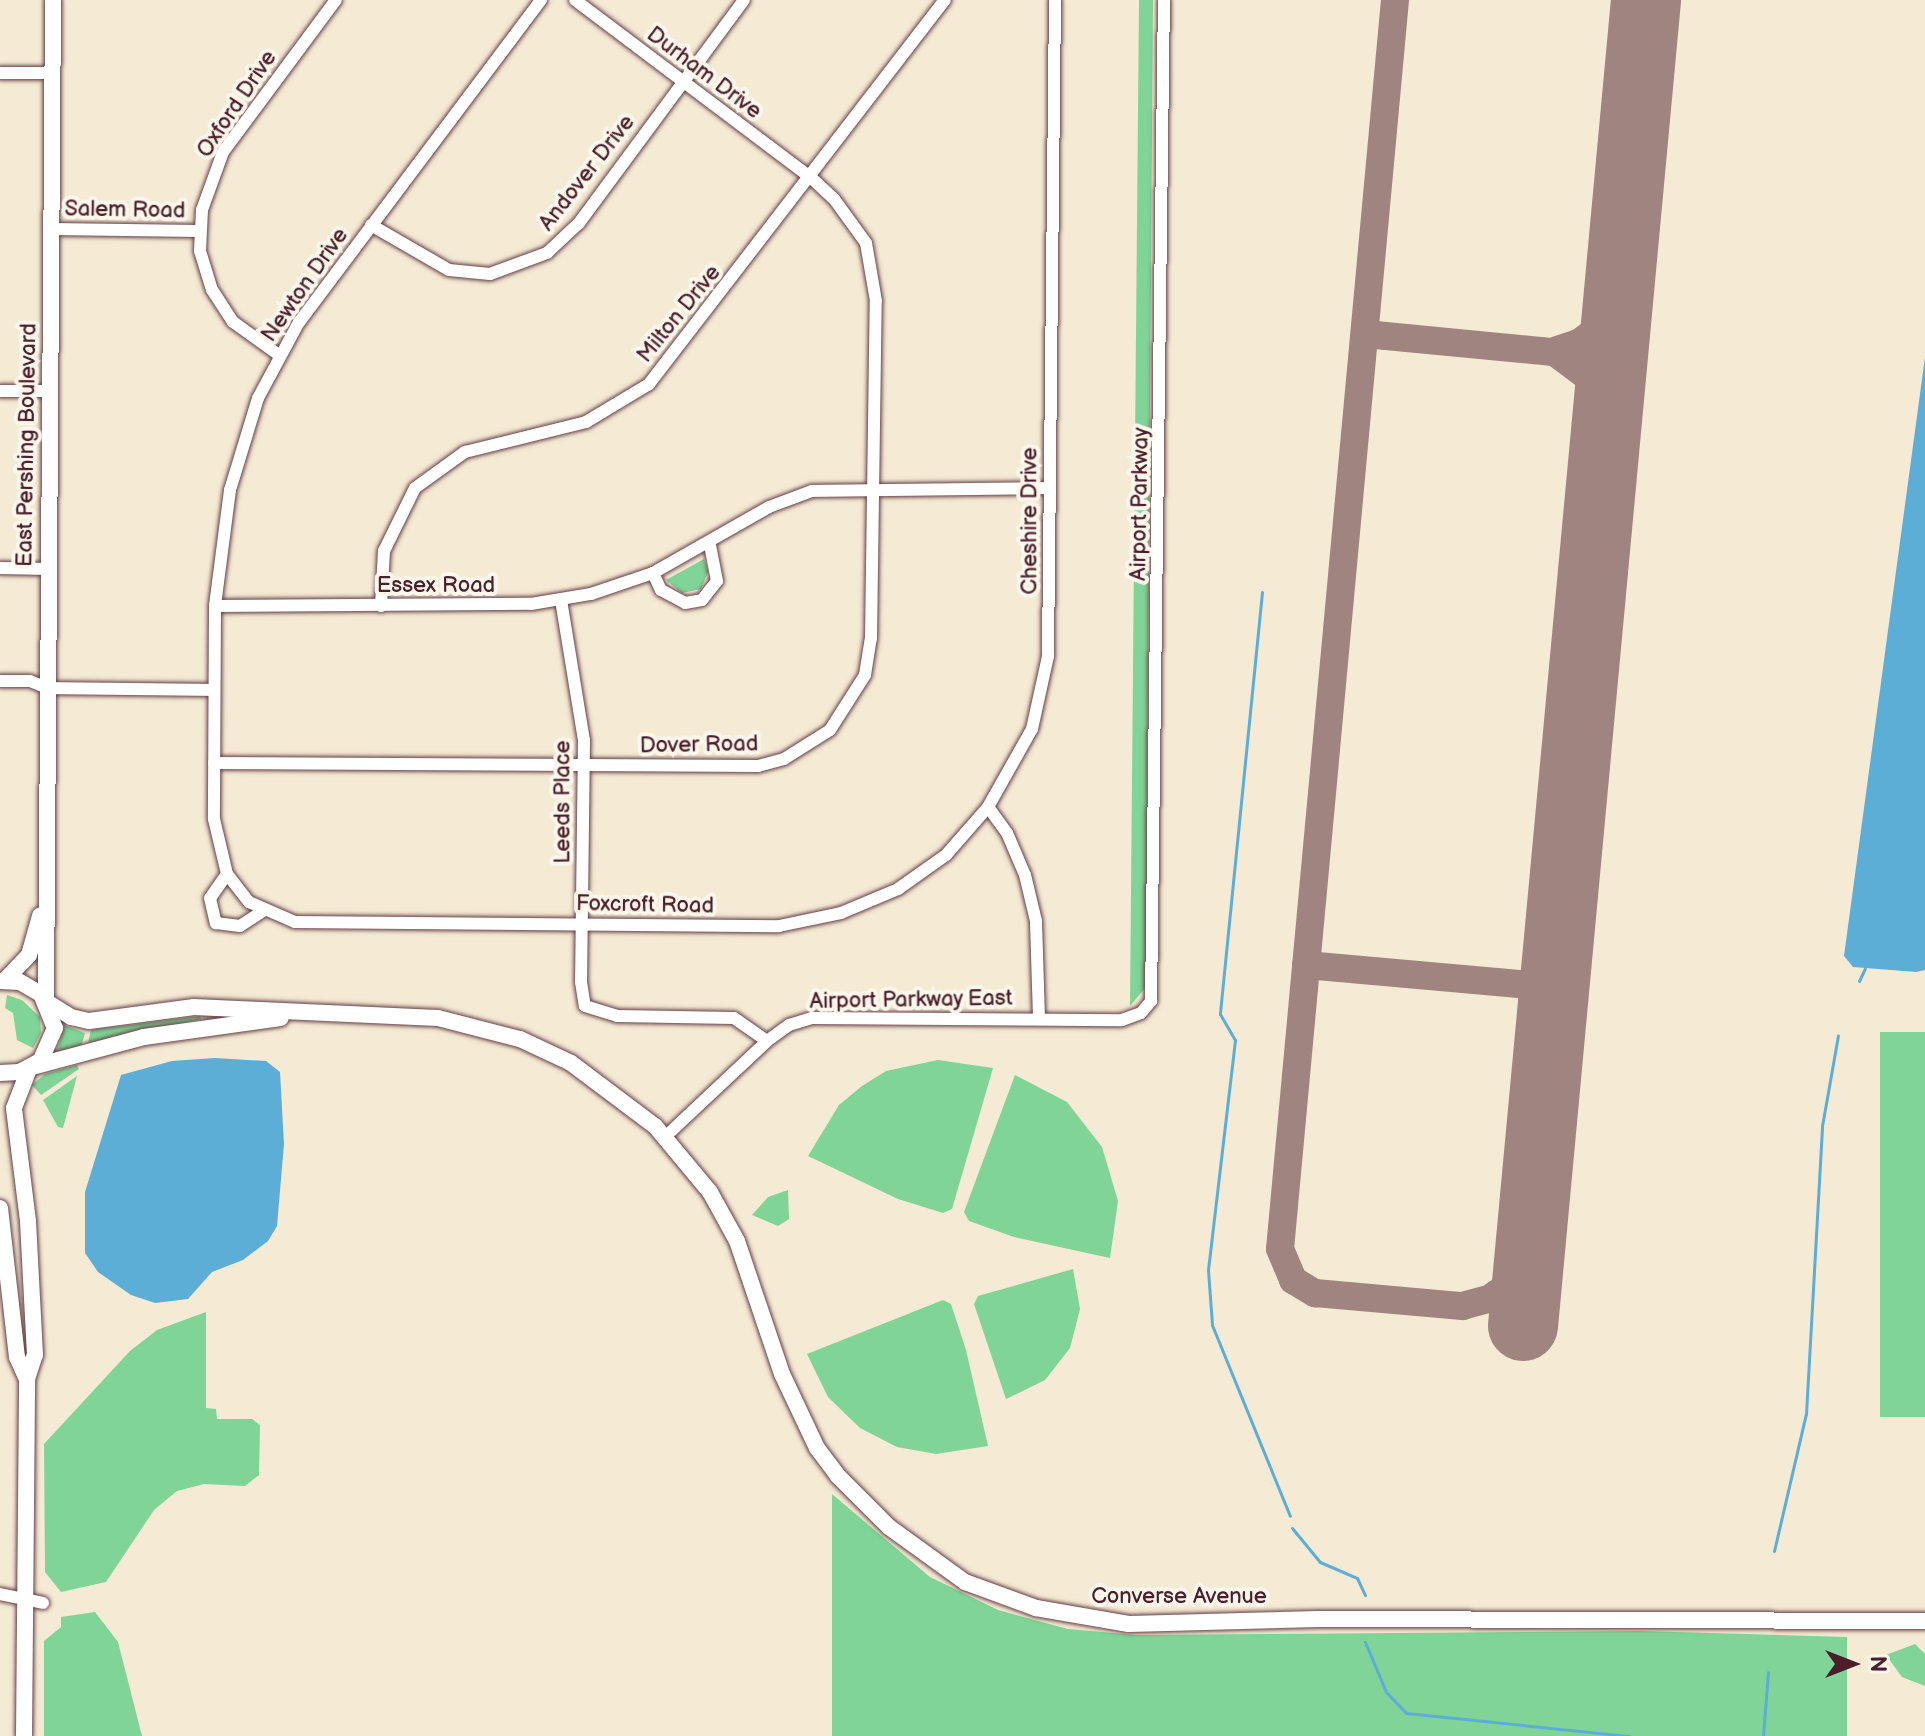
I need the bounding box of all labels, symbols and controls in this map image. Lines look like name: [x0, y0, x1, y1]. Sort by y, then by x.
street label: Durham Drive: [641, 21, 767, 125]
street label: Oxford Drive: [192, 46, 282, 162]
street label: Andover Drive: [534, 110, 640, 236]
street label: Salem Road: [64, 196, 186, 224]
street label: Newton Drive: [256, 223, 354, 347]
street label: Milton Drive: [632, 260, 726, 368]
street label: East Pershing Boulevard: [12, 323, 42, 567]
street label: Airport Parkway: [1125, 427, 1155, 581]
street label: Cheshire Drive: [1017, 447, 1043, 595]
street label: Essex Road: [377, 573, 495, 599]
street label: Dover Road: [640, 731, 758, 759]
street label: Leeds Place: [550, 740, 576, 864]
street label: Foxcroft Road: [576, 891, 714, 919]
street label: Airport Parkway East: [809, 985, 1013, 1015]
street label: Converse Avenue: [1091, 1584, 1267, 1610]
north arrow: [1813, 1624, 1893, 1704]
text: N: [1864, 1656, 1891, 1672]

